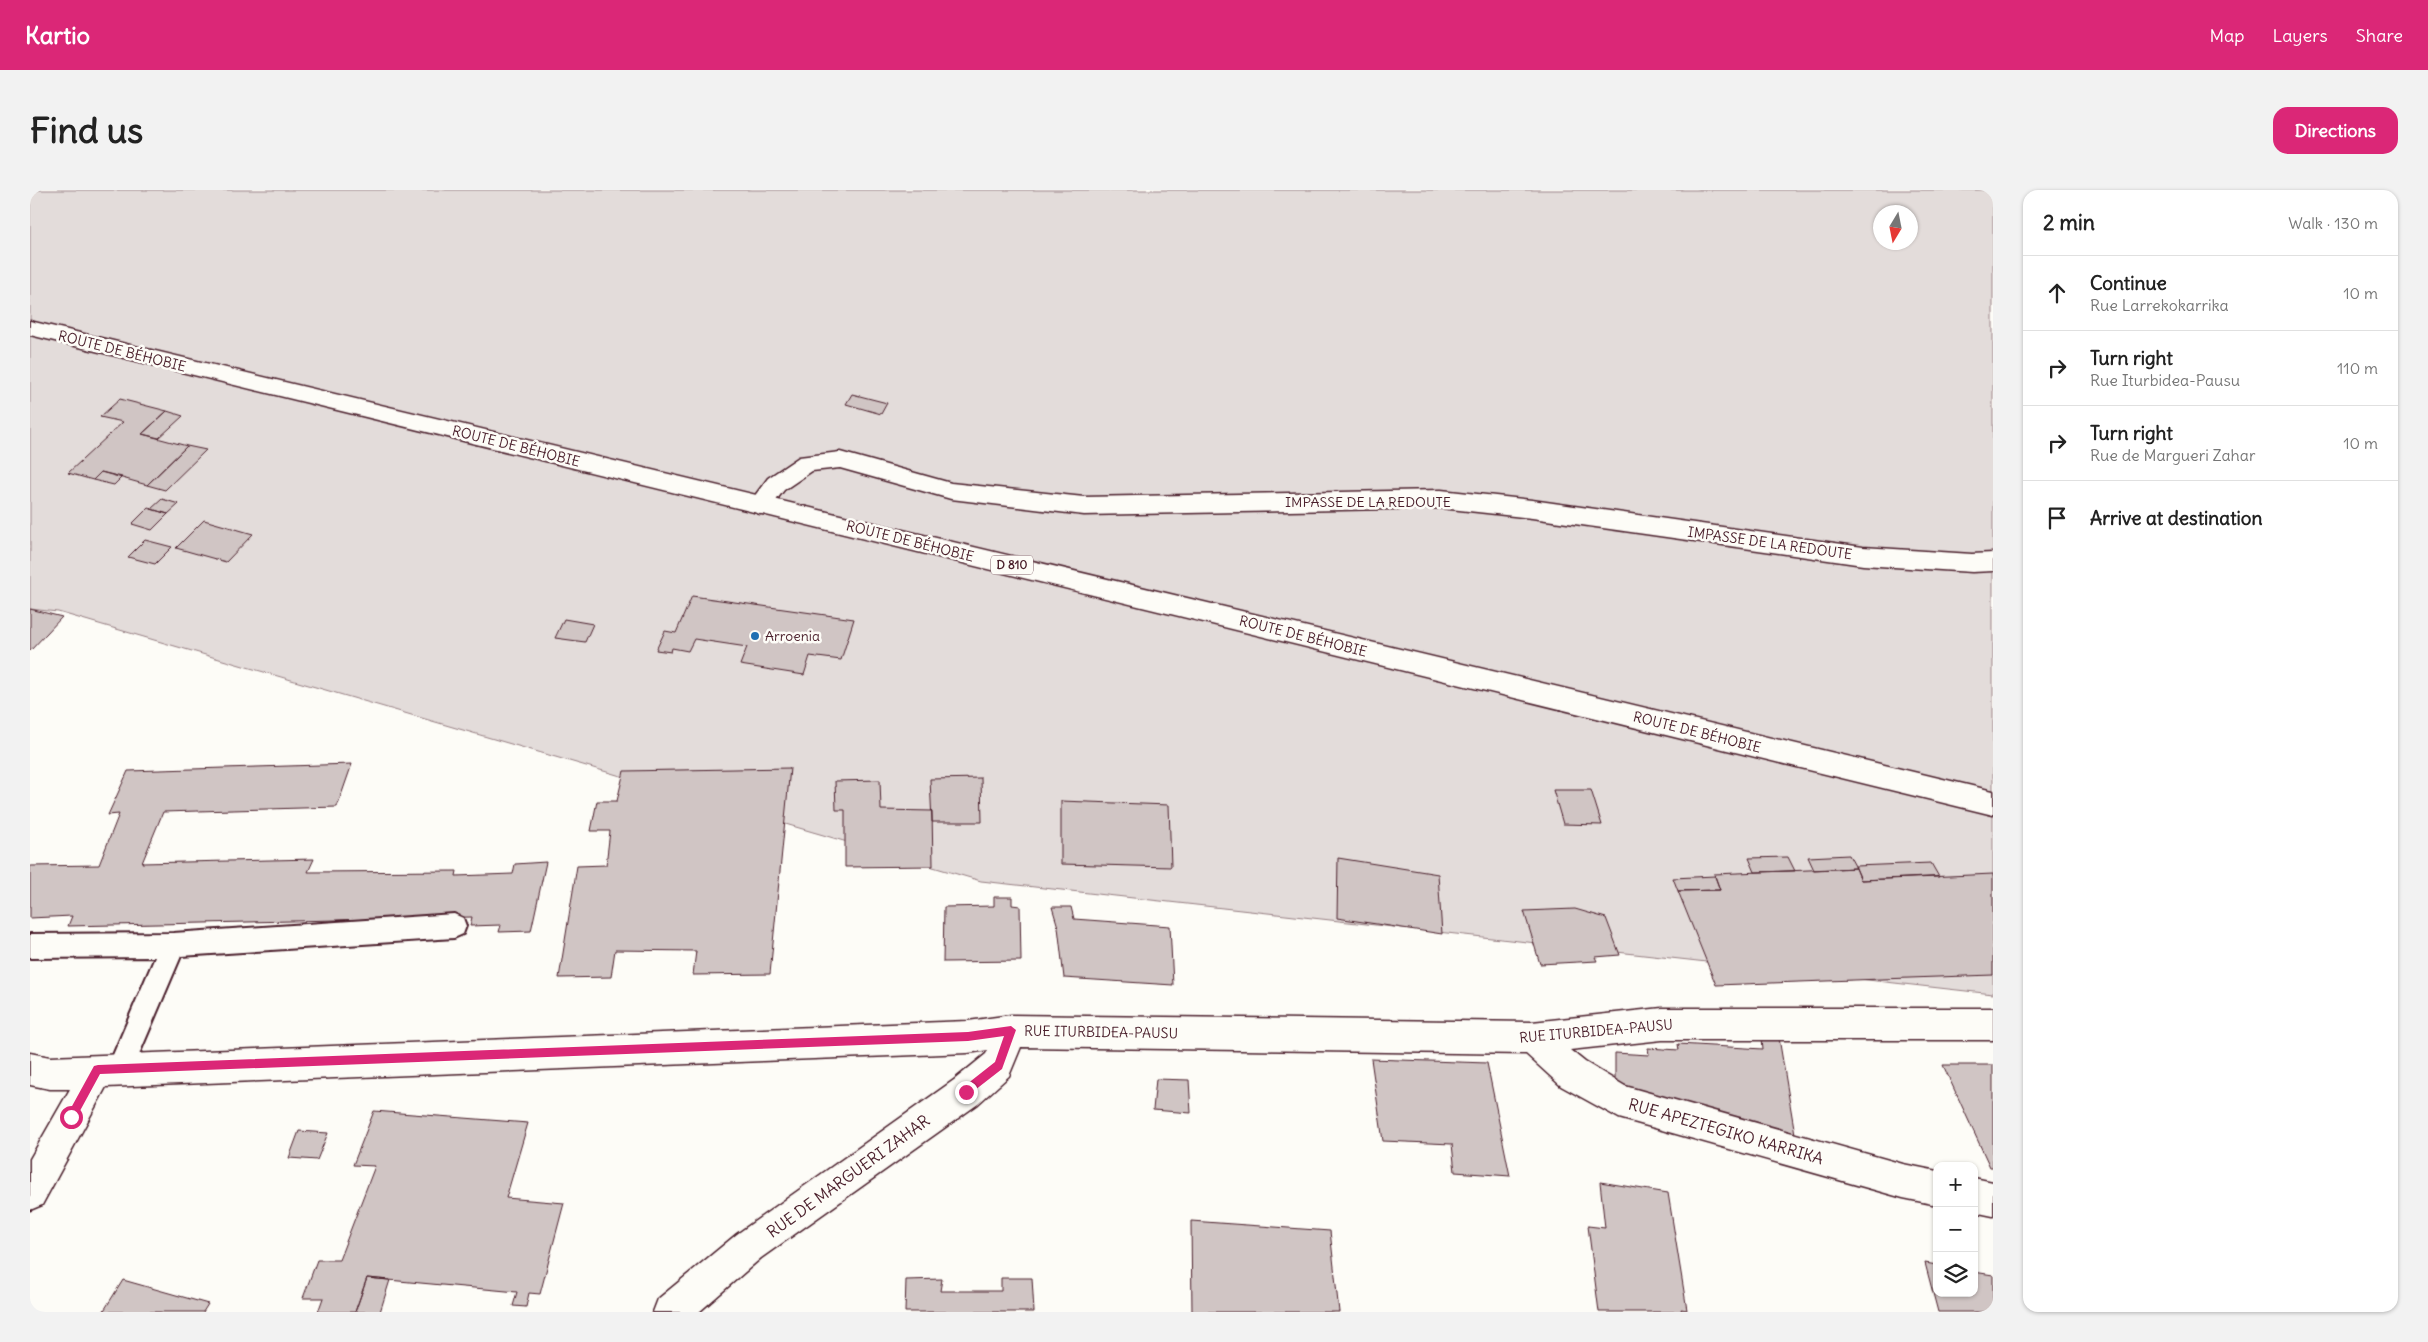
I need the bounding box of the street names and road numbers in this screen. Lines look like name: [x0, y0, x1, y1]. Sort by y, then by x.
street label: ROUTE DE BÉHOBIE: [56, 326, 188, 376]
street label: ROUTE DE BÉHOBIE: [450, 421, 582, 471]
street label: IMPASSE DE LA REDOUTE: [1285, 493, 1451, 511]
street label: ROUTE DE BÉHOBIE: [844, 516, 976, 566]
street label: IMPASSE DE LA REDOUTE: [1687, 523, 1853, 563]
road number: D 810: [991, 556, 1033, 574]
street label: ROUTE DE BÉHOBIE: [1237, 611, 1369, 661]
street label: ROUTE DE BÉHOBIE: [1631, 707, 1763, 757]
street label: RUE ITURBIDEA-PAUSU: [1518, 1015, 1674, 1047]
street label: RUE ITURBIDEA-PAUSU: [1024, 1022, 1178, 1042]
street label: RUE APEZTEGIKO KARRIKA: [1626, 1094, 1826, 1168]
street label: RUE DE MARGUERI ZAHAR: [763, 1110, 933, 1242]

